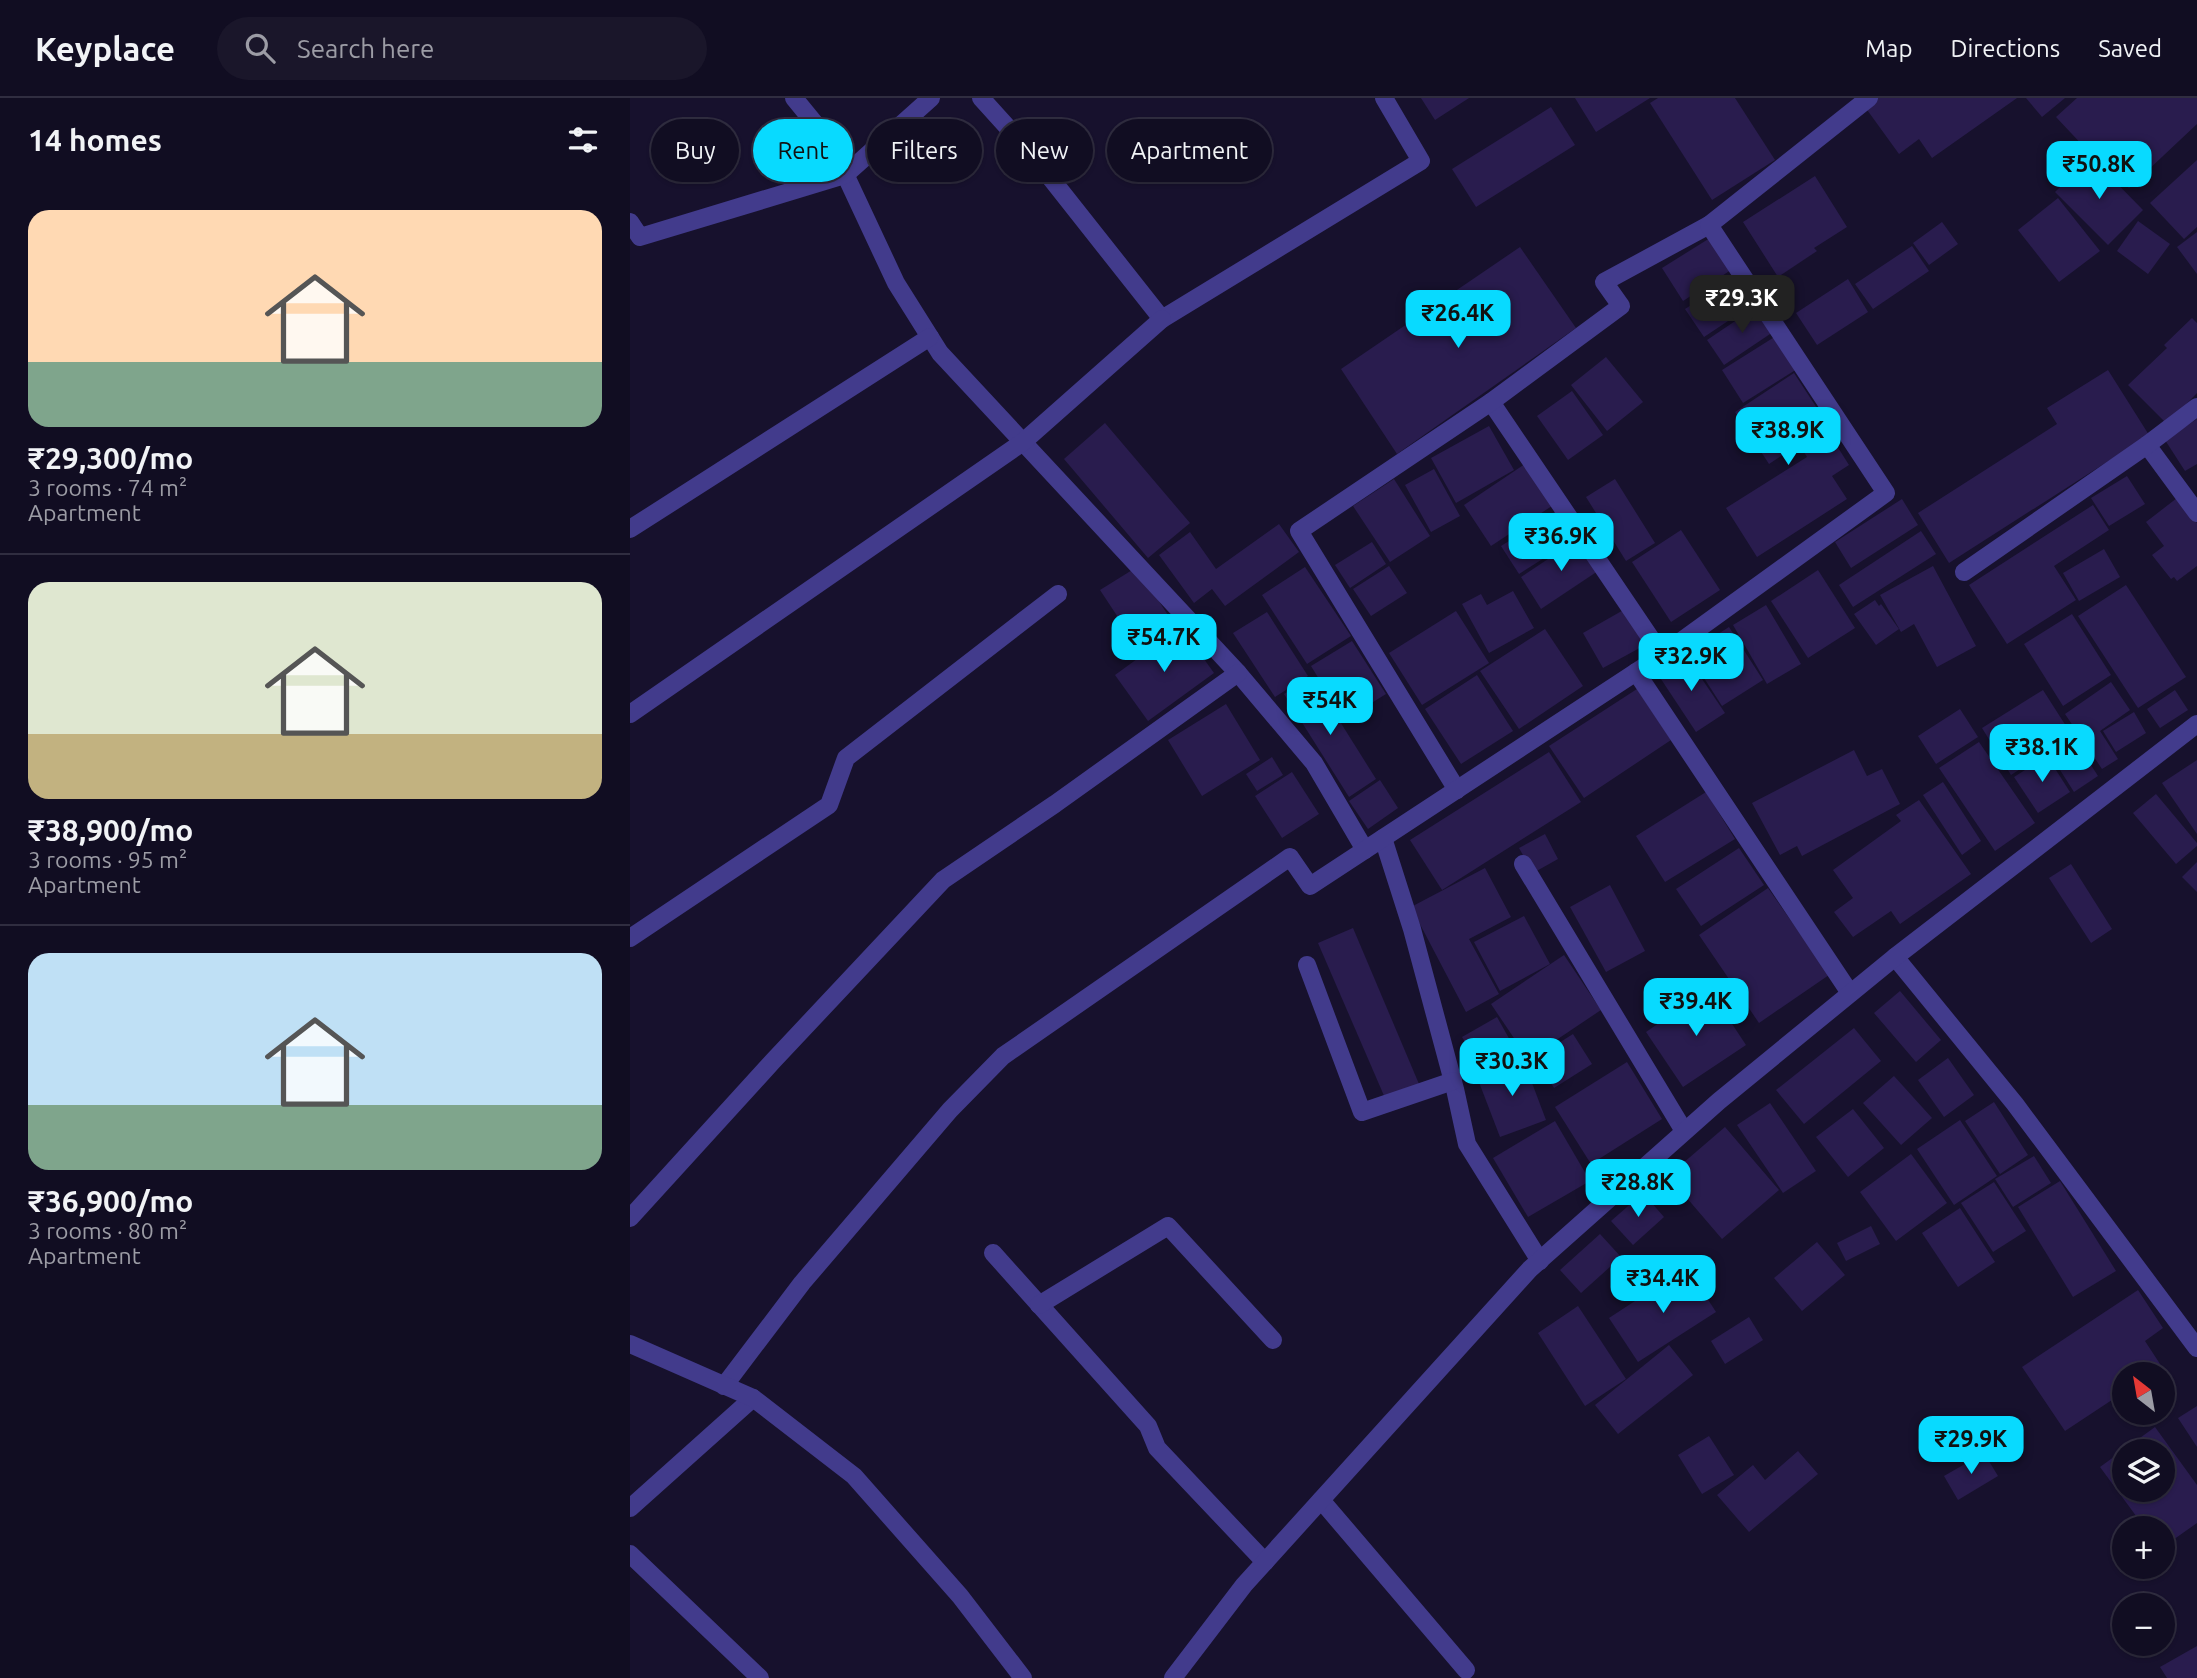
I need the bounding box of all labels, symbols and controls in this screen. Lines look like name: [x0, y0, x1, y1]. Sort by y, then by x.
search box: [217, 17, 707, 80]
icon: search: [241, 29, 279, 67]
text: Keyplace: [35, 30, 175, 67]
text: Search here: [297, 34, 434, 63]
text: Map: [1865, 35, 1912, 62]
text: Directions: [1950, 35, 2060, 62]
text: Saved: [2098, 35, 2162, 62]
chip: Buy: [651, 119, 739, 182]
chip: Rent: [753, 119, 853, 182]
chip: Filters: [867, 119, 982, 182]
chip: New: [996, 119, 1093, 182]
chip: Apartment: [1107, 119, 1272, 182]
icon: filters: [564, 121, 602, 159]
text: 14 homes: [28, 123, 162, 157]
pin: ₹50.8K: [2042, 141, 2156, 201]
text: ₹50.8K: [2063, 151, 2135, 176]
icon: home: [252, 256, 378, 382]
pin: ₹29.3K: [1685, 275, 1799, 335]
text: ₹29.3K: [1706, 285, 1778, 310]
pin: ₹26.4K: [1401, 290, 1515, 350]
text: ₹26.4K: [1422, 300, 1494, 325]
pin: ₹38.9K: [1731, 408, 1845, 467]
text: ₹38.9K: [1752, 417, 1824, 442]
text: ₹29,300/mo: [28, 441, 193, 475]
text: 3 rooms · 74 m²: [28, 475, 187, 500]
text: Apartment: [28, 500, 141, 525]
pin: ₹36.9K: [1504, 514, 1618, 573]
text: ₹36.9K: [1525, 523, 1597, 548]
pin: ₹54.7K: [1107, 614, 1221, 674]
text: ₹54.7K: [1128, 624, 1200, 649]
icon: home: [252, 628, 378, 754]
pin: ₹32.9K: [1634, 634, 1748, 693]
text: ₹32.9K: [1655, 643, 1727, 668]
pin: ₹54K: [1289, 678, 1371, 737]
text: ₹54K: [1303, 687, 1357, 712]
pin: ₹38.1K: [1985, 724, 2099, 784]
text: ₹38.1K: [2006, 734, 2078, 759]
text: ₹38,900/mo: [28, 813, 193, 847]
text: 3 rooms · 95 m²: [28, 847, 187, 872]
text: Apartment: [28, 872, 141, 897]
pin: ₹39.4K: [1639, 978, 1753, 1038]
text: ₹39.4K: [1660, 988, 1732, 1013]
icon: home: [252, 999, 378, 1125]
pin: ₹30.3K: [1455, 1038, 1569, 1098]
text: ₹30.3K: [1476, 1048, 1548, 1073]
pin: ₹28.8K: [1581, 1160, 1695, 1219]
text: ₹28.8K: [1602, 1169, 1674, 1194]
text: ₹36,900/mo: [28, 1184, 193, 1218]
text: 3 rooms · 80 m²: [28, 1218, 187, 1243]
text: Apartment: [28, 1243, 141, 1268]
pin: ₹34.4K: [1606, 1256, 1720, 1315]
text: ₹34.4K: [1627, 1265, 1699, 1290]
north arrow: [2112, 1362, 2175, 1424]
map controls: [2112, 1362, 2175, 1656]
pin: ₹29.9K: [1914, 1416, 2028, 1476]
text: ₹29.9K: [1935, 1426, 2007, 1451]
button: layers: [2112, 1439, 2175, 1502]
button: +: [2112, 1516, 2175, 1579]
button: −: [2112, 1593, 2175, 1656]

